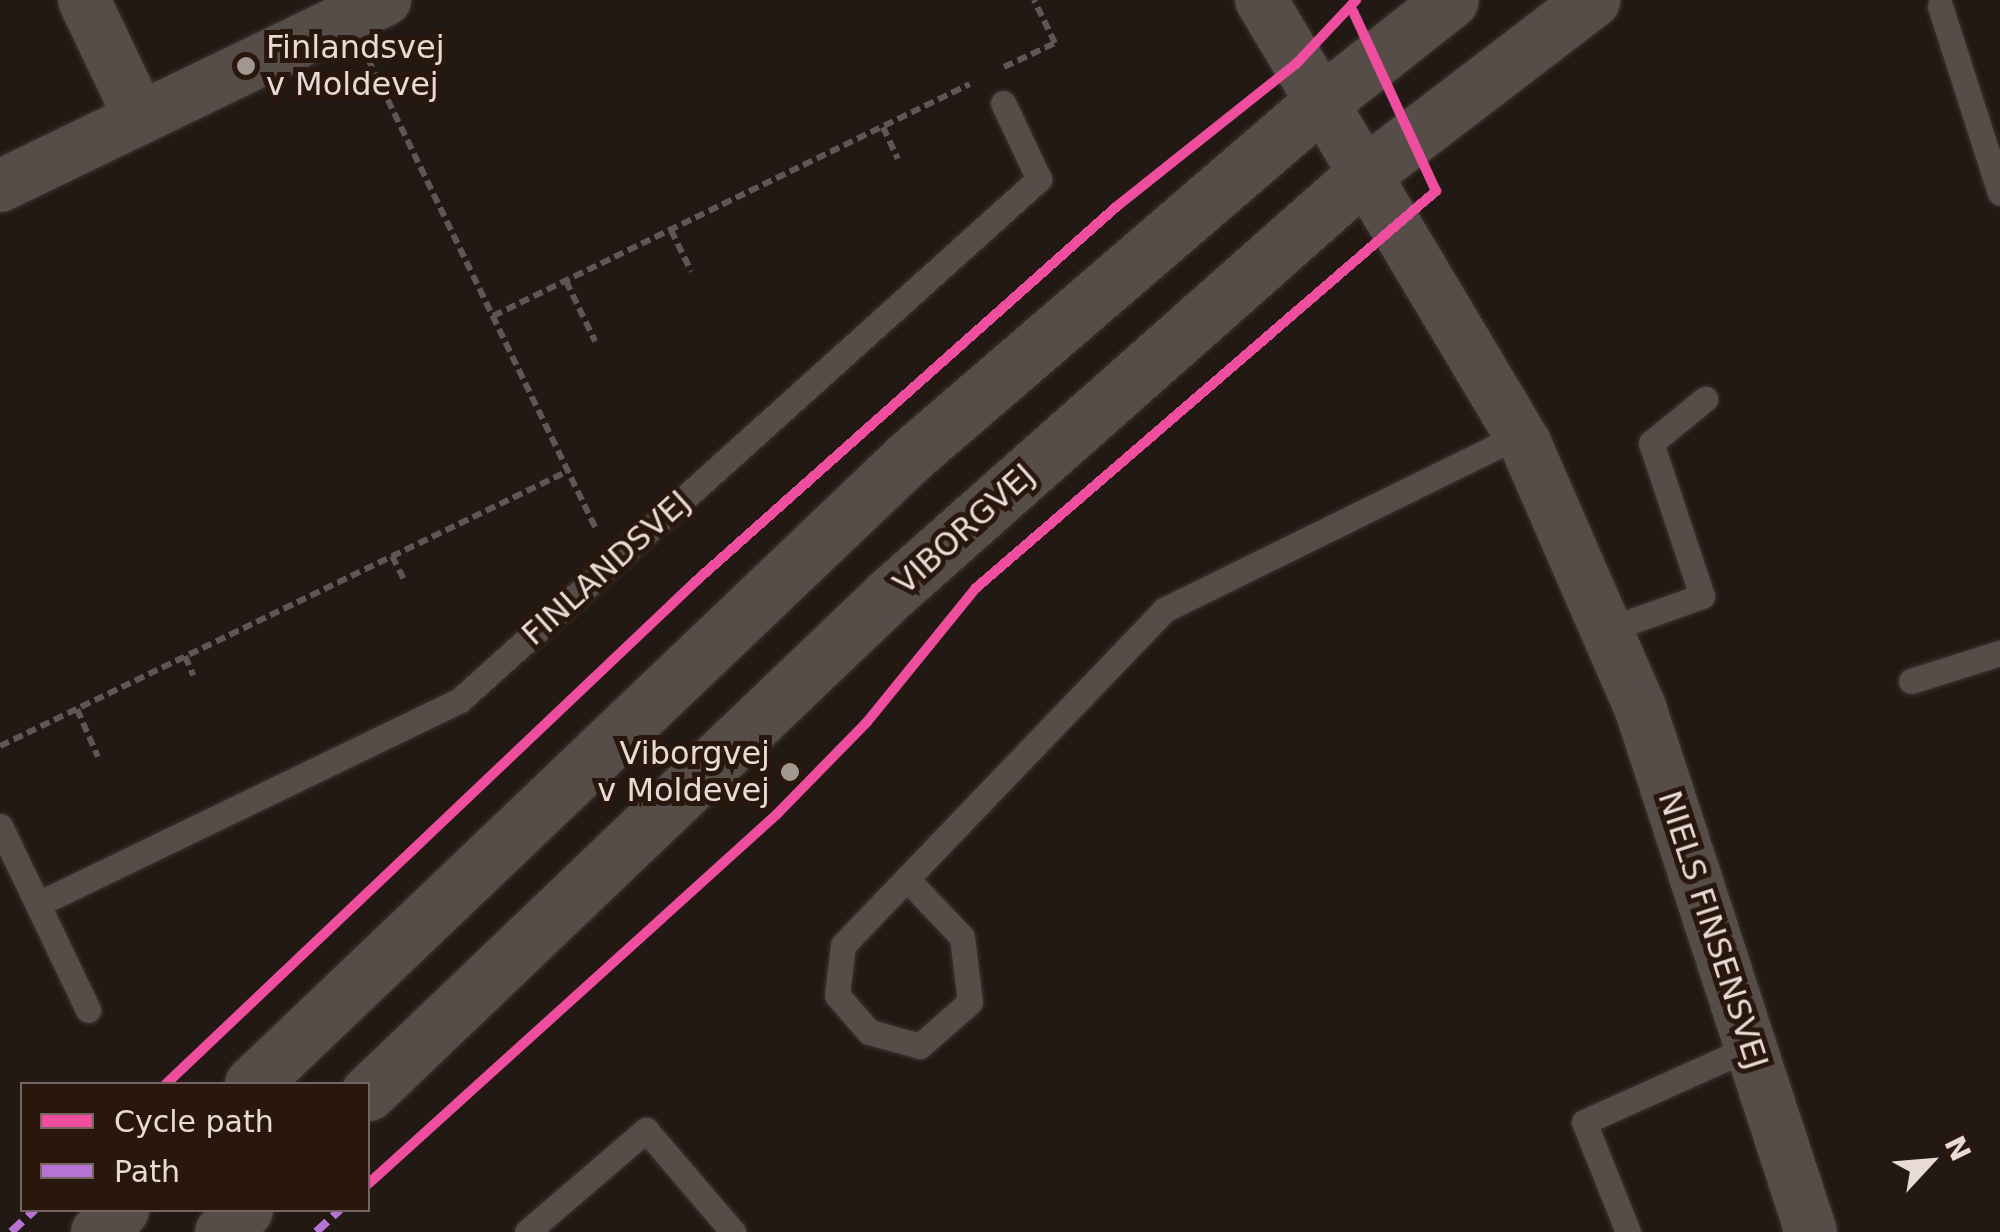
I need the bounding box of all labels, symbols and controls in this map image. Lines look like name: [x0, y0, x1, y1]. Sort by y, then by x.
place label: Finlandsvej v Moldevej: [266, 29, 445, 104]
marker: Finlandsvej v Moldevej: [235, 55, 257, 77]
street label: VIBORGVEJ: [886, 456, 1042, 602]
street label: FINLANDSVEJ: [514, 483, 698, 653]
place label: Viborgvej v Moldevej: [597, 735, 770, 810]
marker: Viborgvej v Moldevej: [779, 761, 801, 783]
street label: NIELS FINSENSVEJ: [1650, 786, 1776, 1074]
legend: [20, 1082, 370, 1212]
text: Cycle path: [114, 1104, 274, 1139]
north arrow: [1880, 1112, 1980, 1212]
text: N: [1937, 1131, 1977, 1166]
text: Path: [114, 1154, 180, 1189]

